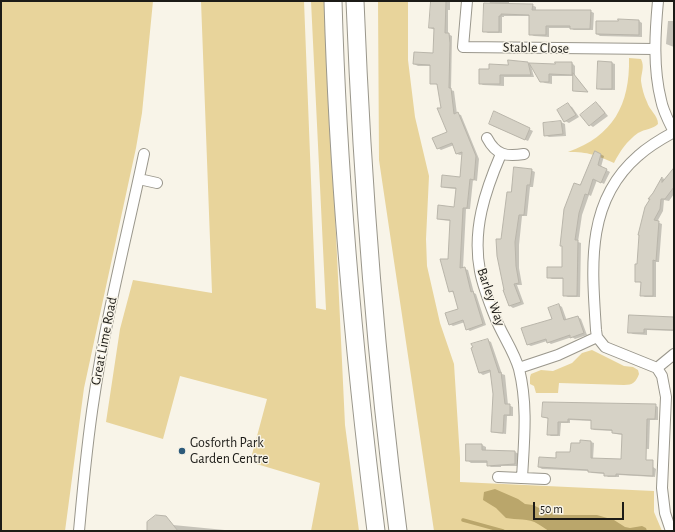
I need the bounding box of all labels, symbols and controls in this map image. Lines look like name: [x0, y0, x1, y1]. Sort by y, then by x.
street label: Stable Close: [503, 39, 569, 57]
street label: Barley Way: [473, 266, 509, 328]
street label: Great Lime Road: [87, 296, 121, 386]
place label: Gosforth Park Garden Centre: [190, 435, 268, 468]
marker: Gosforth Park Garden Centre: [177, 446, 187, 456]
scale bar: [535, 494, 626, 520]
text: 50 m: [540, 503, 563, 515]

